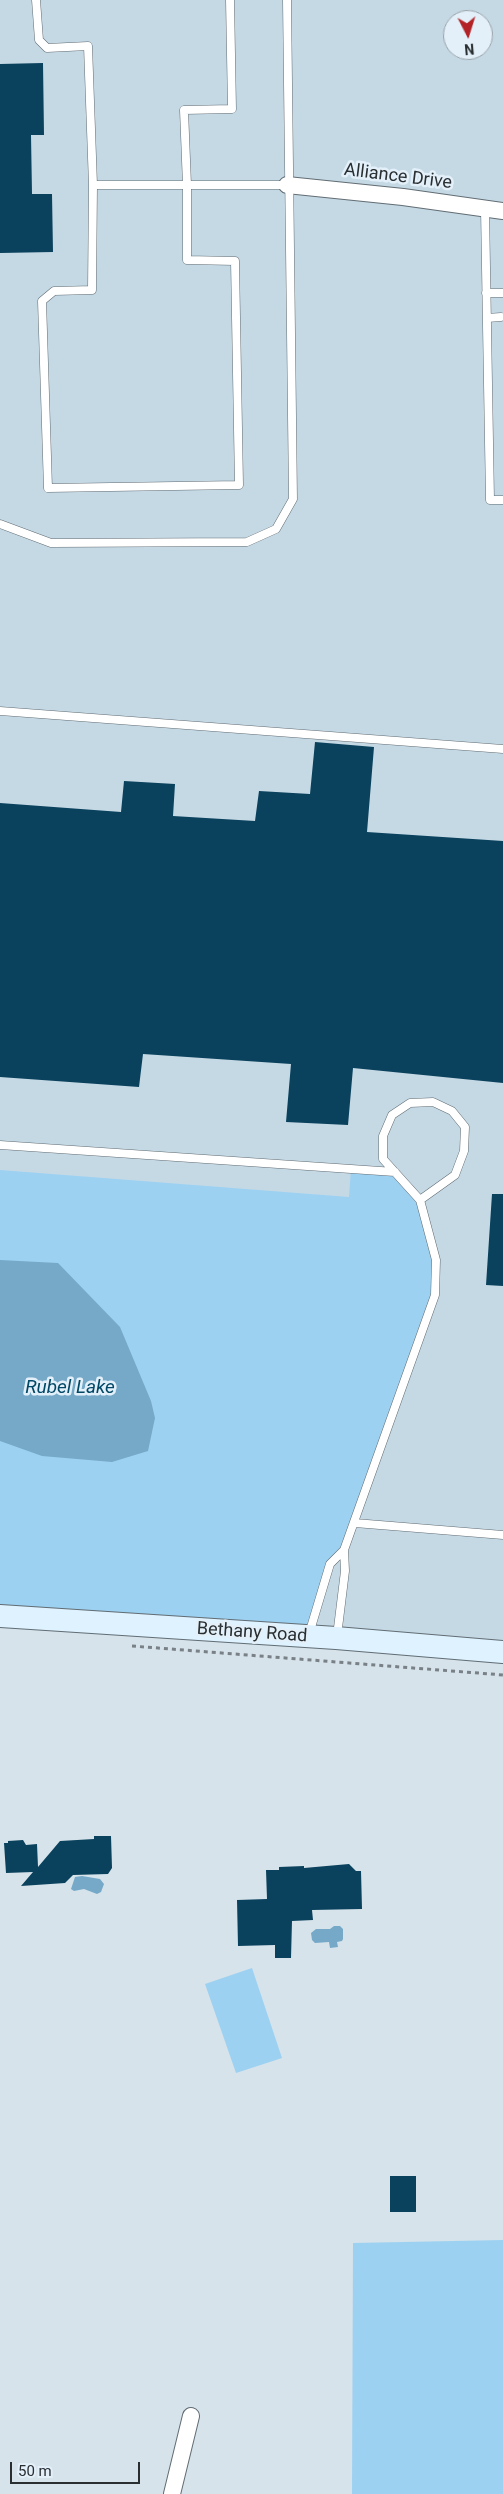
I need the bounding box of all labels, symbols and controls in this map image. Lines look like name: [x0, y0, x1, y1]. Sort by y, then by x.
north arrow: [443, 10, 493, 60]
text: N: [464, 41, 475, 57]
street label: Alliance Drive: [343, 160, 453, 194]
water label: Rubel Lake: [25, 1377, 115, 1399]
street label: Bethany Road: [196, 1618, 308, 1648]
scale bar: [12, 2452, 142, 2484]
text: 50 m: [18, 2462, 52, 2480]

